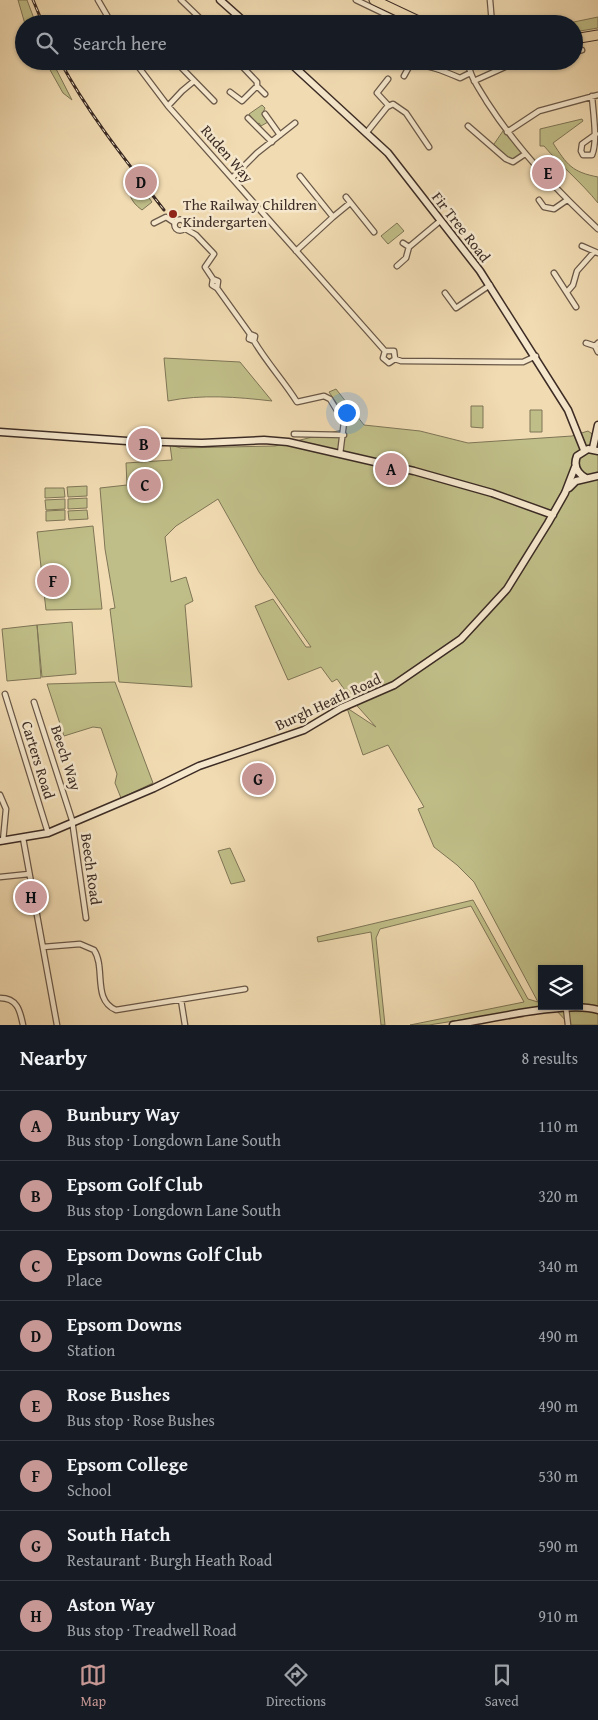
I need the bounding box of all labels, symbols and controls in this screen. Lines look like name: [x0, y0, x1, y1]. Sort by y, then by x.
search box: [15, 15, 583, 70]
icon: search: [33, 29, 61, 57]
text: Search here: [73, 29, 167, 57]
street label: Ruden Way: [196, 120, 259, 187]
pin: E: [532, 154, 564, 192]
pin: D: [125, 163, 157, 201]
street label: Fir Tree Road: [427, 187, 496, 266]
place label: The Railway Children Kindergarten: [183, 194, 318, 232]
marker: The Railway Children Kindergarten: [167, 208, 179, 220]
your location: [334, 400, 360, 426]
pin: B: [128, 425, 160, 463]
pin: A: [375, 450, 407, 488]
pin: C: [129, 466, 161, 504]
pin: F: [37, 562, 69, 600]
street label: Burgh Heath Road: [271, 668, 384, 735]
street label: Carters Road: [17, 718, 60, 801]
street label: Beech Way: [46, 723, 87, 794]
pin: G: [242, 760, 274, 798]
street label: Beech Road: [76, 832, 107, 906]
pin: H: [15, 878, 47, 916]
map controls: [538, 965, 583, 1010]
button: layers: [538, 965, 583, 1010]
text: Nearby: [20, 1042, 87, 1073]
text: 8 results: [521, 1046, 578, 1070]
text: Bunbury Way: [67, 1100, 180, 1128]
text: A: [31, 1114, 41, 1138]
text: 110 m: [538, 1114, 578, 1138]
text: Bus stop · Longdown Lane South: [67, 1128, 281, 1152]
text: Epsom Golf Club: [67, 1170, 203, 1198]
text: B: [31, 1184, 41, 1208]
text: 320 m: [538, 1184, 578, 1208]
text: Bus stop · Longdown Lane South: [67, 1198, 281, 1222]
text: Epsom Downs Golf Club: [67, 1240, 262, 1268]
text: C: [31, 1254, 41, 1278]
text: 340 m: [538, 1254, 578, 1278]
text: Place: [67, 1268, 102, 1292]
text: Epsom Downs: [67, 1310, 182, 1338]
text: D: [31, 1324, 41, 1348]
text: 490 m: [538, 1324, 578, 1348]
text: Station: [67, 1338, 115, 1362]
text: Rose Bushes: [67, 1380, 170, 1408]
text: E: [32, 1394, 40, 1418]
text: 490 m: [538, 1394, 578, 1418]
text: Bus stop · Rose Bushes: [67, 1408, 215, 1432]
text: Epsom College: [67, 1450, 188, 1478]
text: F: [32, 1464, 40, 1488]
text: 530 m: [538, 1464, 578, 1488]
text: School: [67, 1478, 111, 1502]
text: South Hatch: [67, 1520, 170, 1548]
text: G: [31, 1534, 41, 1558]
text: 590 m: [538, 1534, 578, 1558]
text: Restaurant · Burgh Heath Road: [67, 1548, 272, 1572]
text: Aston Way: [67, 1590, 155, 1618]
text: H: [30, 1604, 42, 1628]
text: 910 m: [538, 1604, 578, 1628]
text: Bus stop · Treadwell Road: [67, 1618, 237, 1642]
tab: Map: [79, 1661, 107, 1711]
tab: Directions: [266, 1661, 326, 1711]
tab: Saved: [485, 1661, 519, 1711]

